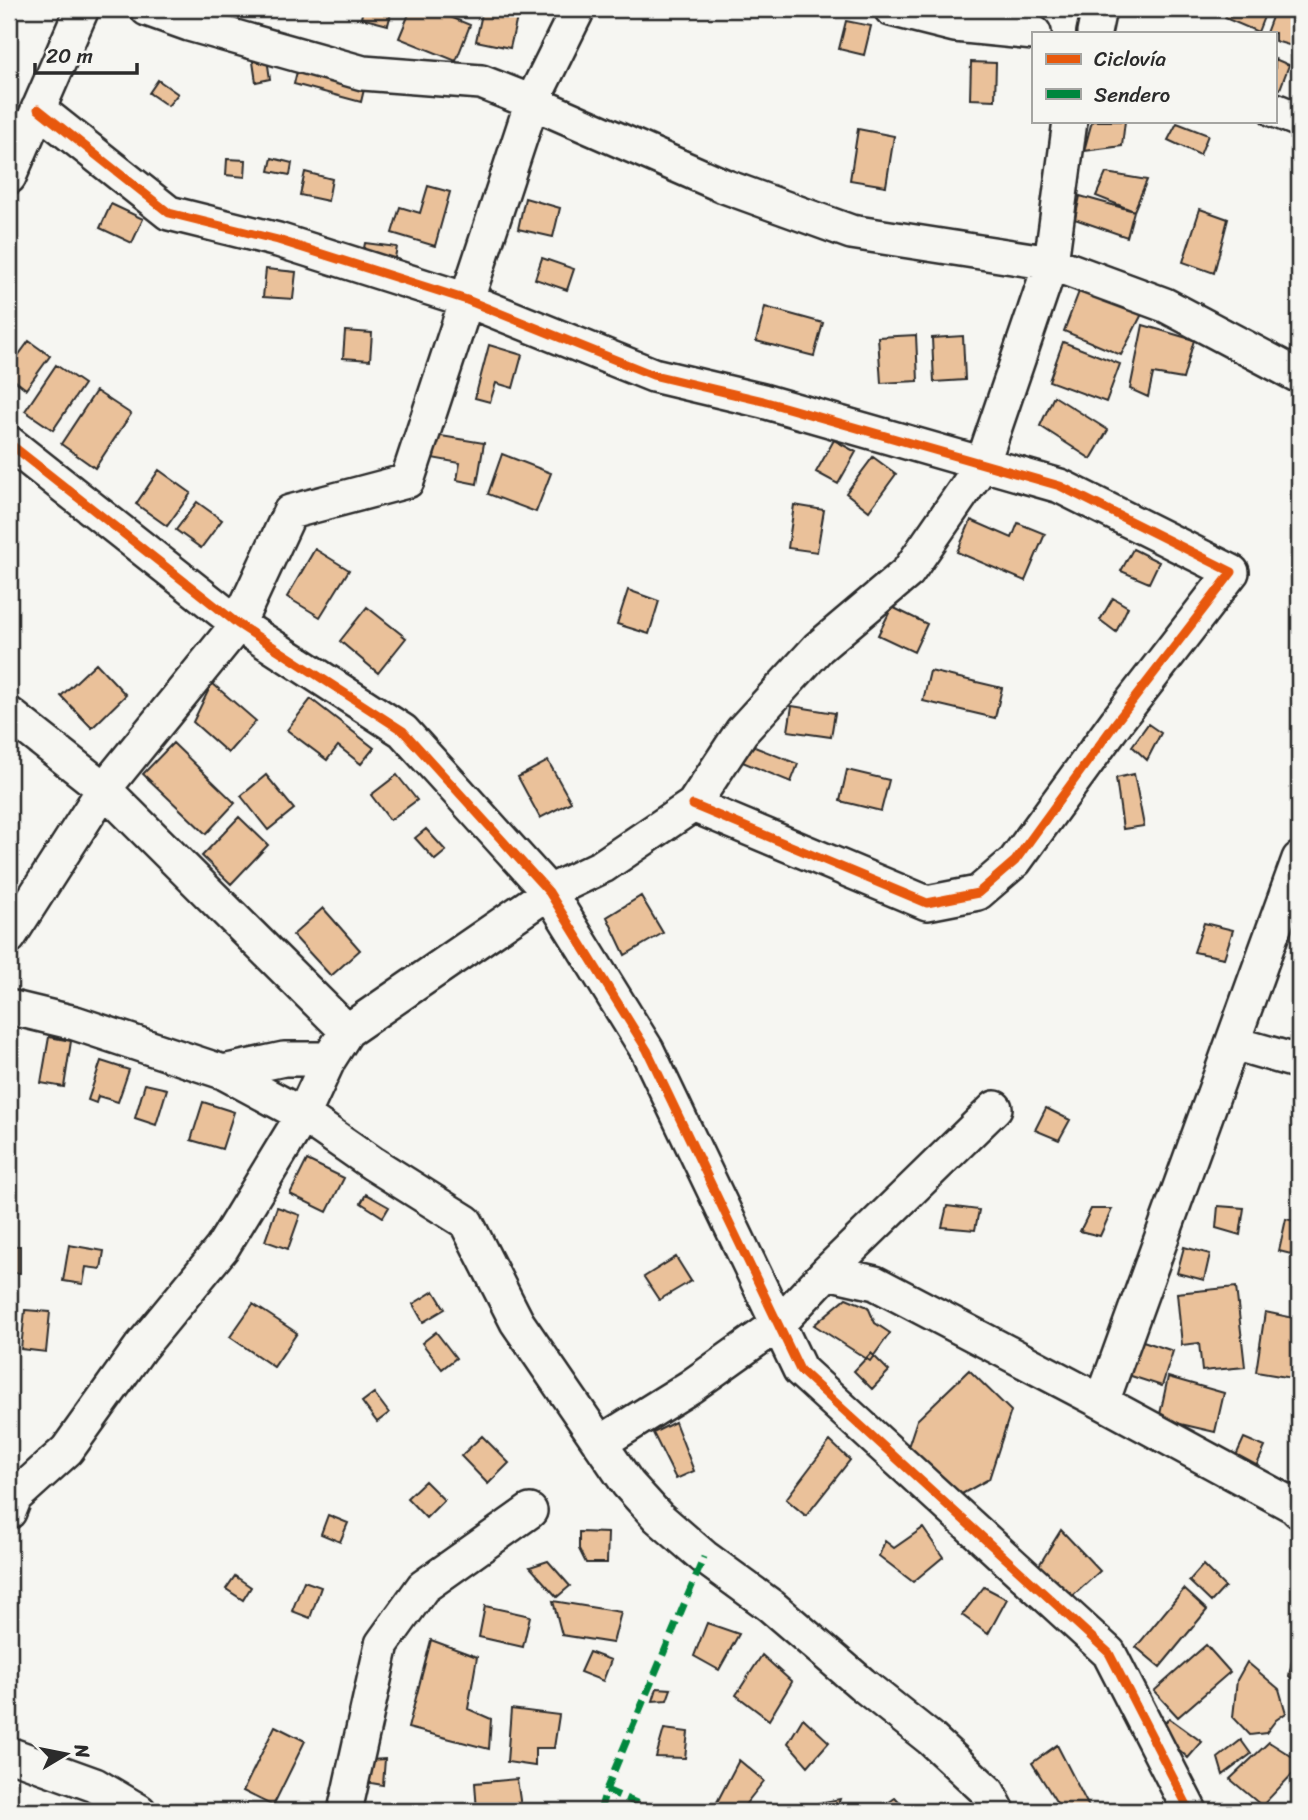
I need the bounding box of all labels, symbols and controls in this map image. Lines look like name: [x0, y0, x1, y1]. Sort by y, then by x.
scale bar: [35, 32, 136, 76]
legend: [1032, 32, 1276, 122]
text: 20 m: [46, 37, 93, 75]
text: Ciclovía: [1094, 40, 1167, 78]
text: Sendero: [1094, 76, 1170, 114]
north arrow: [32, 1718, 102, 1788]
text: N: [65, 1741, 100, 1761]

